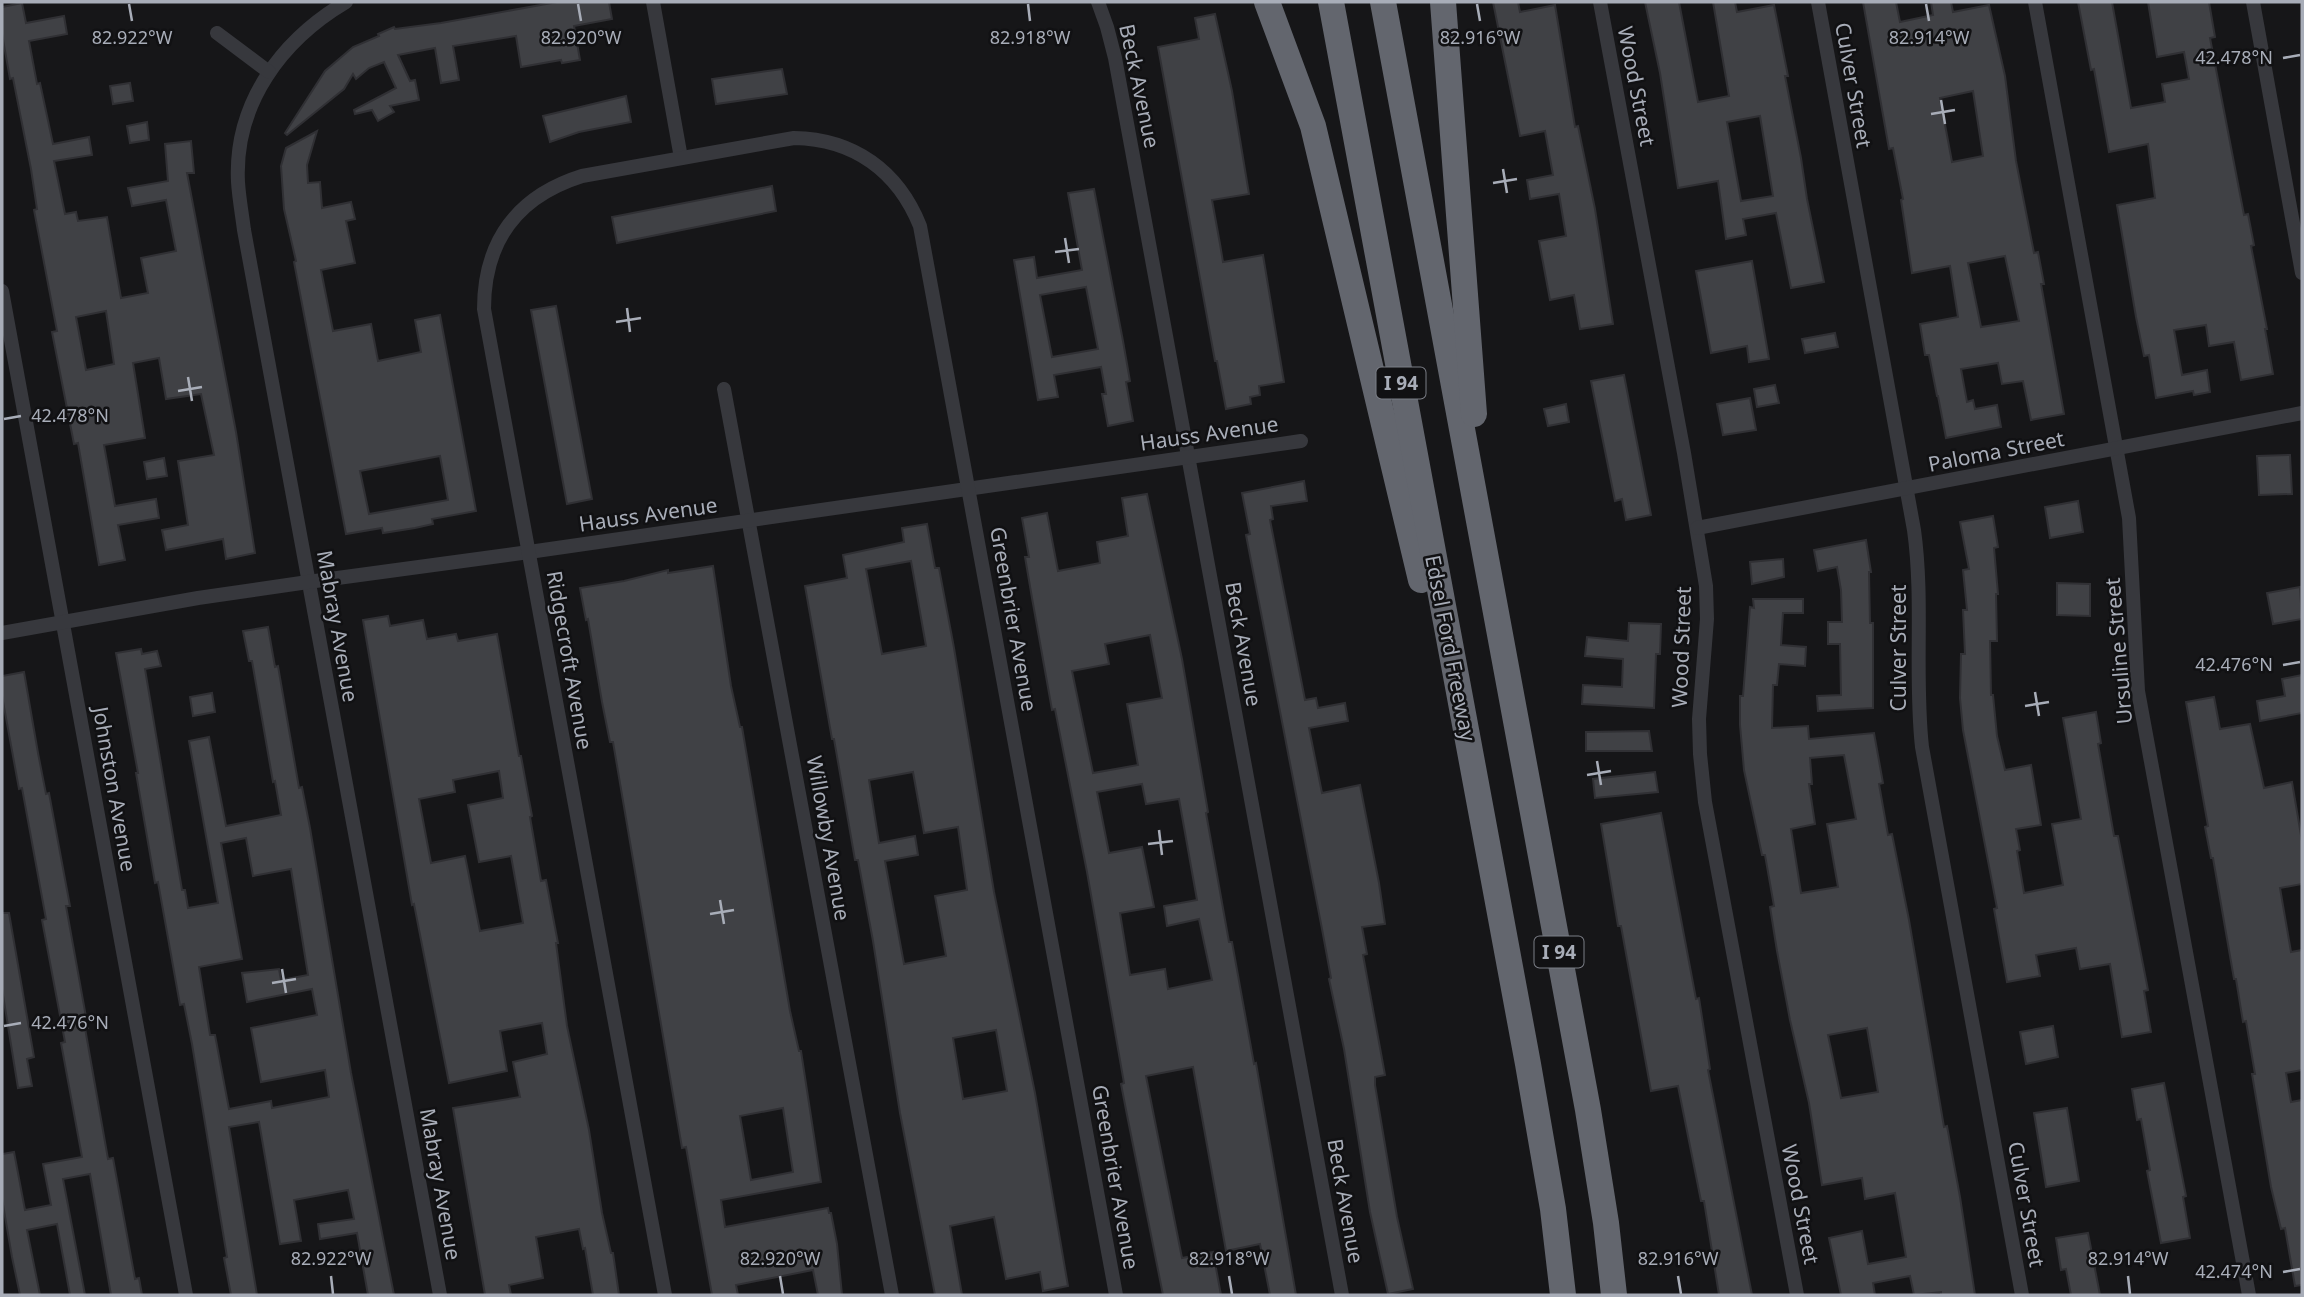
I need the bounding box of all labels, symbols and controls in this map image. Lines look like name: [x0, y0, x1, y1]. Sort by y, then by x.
street label: Culver Street: [1829, 20, 1879, 150]
street label: Beck Avenue: [1113, 21, 1167, 151]
street label: Wood Street: [1612, 24, 1662, 149]
text: 82.922°W: [92, 25, 173, 49]
text: 82.920°W: [541, 25, 622, 49]
text: 82.918°W: [990, 25, 1071, 49]
text: 82.916°W: [1440, 25, 1521, 49]
text: 82.914°W: [1889, 25, 1970, 49]
text: 42.478°N: [2195, 45, 2273, 69]
road number: I 94: [1376, 368, 1426, 398]
text: 42.478°N: [31, 403, 109, 427]
street label: Hauss Avenue: [1138, 409, 1280, 457]
street label: Paloma Street: [1926, 424, 2067, 478]
street label: Hauss Avenue: [577, 490, 719, 538]
street label: Greenbrier Avenue: [984, 525, 1044, 713]
street label: Mabray Avenue: [311, 548, 365, 704]
street label: Edsel Ford Freeway: [1419, 553, 1483, 744]
street label: Ridgecroft Avenue: [540, 568, 600, 752]
street label: Ursuline Street: [2098, 576, 2138, 725]
street label: Beck Avenue: [1219, 580, 1269, 708]
street label: Culver Street: [1884, 584, 1912, 711]
street label: Wood Street: [1665, 585, 1697, 708]
text: 42.476°N: [2195, 652, 2273, 676]
street label: Johnston Avenue: [86, 702, 143, 874]
street label: Willowby Avenue: [801, 753, 857, 923]
road number: I 94: [1534, 936, 1584, 968]
text: 42.476°N: [31, 1010, 109, 1034]
street label: Greenbrier Avenue: [1086, 1083, 1146, 1271]
street label: Mabray Avenue: [414, 1106, 468, 1262]
street label: Beck Avenue: [1321, 1137, 1371, 1265]
street label: Culver Street: [2002, 1139, 2052, 1269]
street label: Wood Street: [1776, 1142, 1826, 1267]
text: 82.922°W: [291, 1246, 372, 1270]
text: 82.920°W: [740, 1246, 821, 1270]
text: 82.918°W: [1189, 1246, 1270, 1270]
text: 82.916°W: [1638, 1246, 1719, 1270]
text: 82.914°W: [2088, 1246, 2169, 1270]
text: 42.474°N: [2195, 1259, 2273, 1283]

